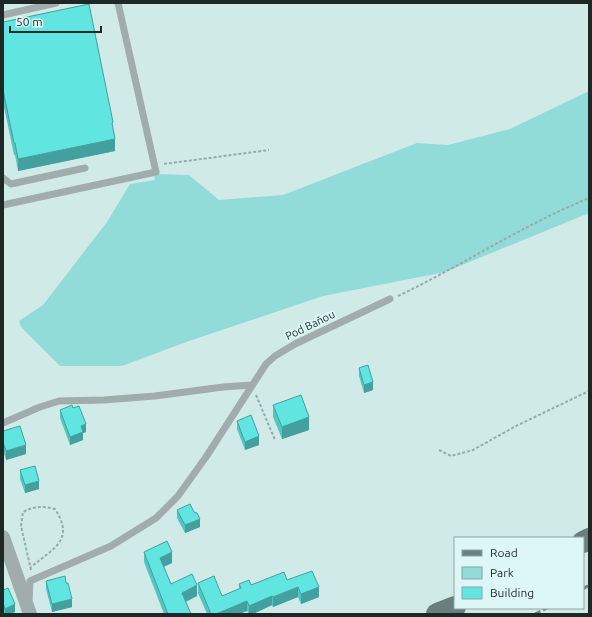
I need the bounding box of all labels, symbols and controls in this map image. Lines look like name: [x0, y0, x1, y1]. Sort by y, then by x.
scale bar: [10, 8, 101, 34]
text: 50 m: [16, 15, 43, 28]
street label: Pod Baňou: [283, 308, 337, 342]
legend: [454, 537, 584, 609]
text: Road: [490, 546, 518, 559]
text: Park: [490, 566, 514, 579]
text: Building: [490, 586, 534, 599]

